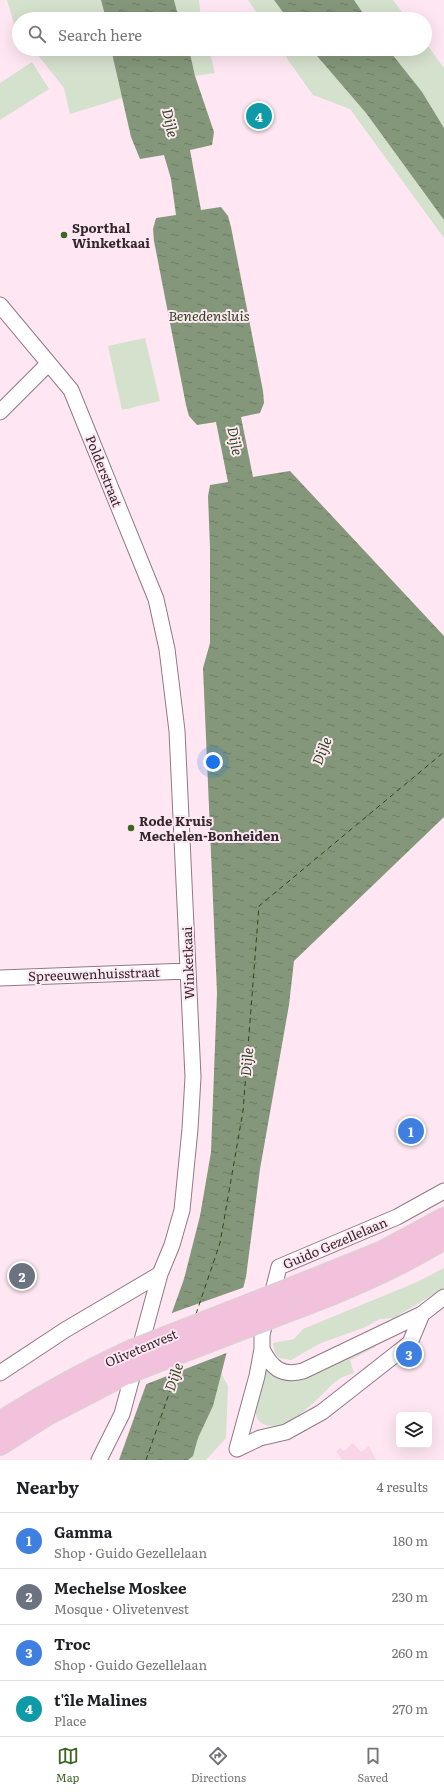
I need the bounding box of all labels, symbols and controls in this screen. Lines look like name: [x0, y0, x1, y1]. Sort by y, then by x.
search box: [12, 12, 432, 56]
icon: search: [26, 23, 48, 45]
text: Search here: [58, 23, 142, 46]
pin: 4: [246, 101, 272, 131]
water label: Dijle: [158, 106, 184, 139]
place label: Sporthal Winketkaai: [72, 218, 150, 252]
marker: Sporthal Winketkaai: [59, 230, 69, 240]
water label: Benedensluis: [168, 305, 250, 325]
water label: Dijle: [223, 425, 249, 457]
street label: Polderstraat: [81, 432, 128, 510]
water label: Dijle: [306, 733, 336, 768]
your location: [203, 752, 223, 772]
place label: Rode Kruis Mechelen-Bonheiden: [139, 811, 279, 845]
marker: Rode Kruis Mechelen-Bonheiden: [126, 823, 136, 833]
street label: Winketkaai: [177, 926, 198, 1000]
street label: Spreeuwenhuisstraat: [28, 962, 161, 985]
water label: Dijle: [235, 1046, 257, 1077]
pin: 1: [398, 1116, 424, 1146]
street label: Guido Gezellelaan: [280, 1212, 390, 1273]
pin: 2: [9, 1261, 35, 1291]
street label: Olivetenvest: [102, 1324, 181, 1371]
pin: 3: [396, 1339, 422, 1369]
water label: Dijle: [159, 1359, 187, 1394]
map controls: [396, 1412, 432, 1448]
button: layers: [396, 1412, 432, 1448]
text: Nearby: [16, 1474, 79, 1499]
text: 4 results: [377, 1477, 428, 1496]
text: Gamma: [54, 1520, 112, 1543]
text: 1: [26, 1531, 32, 1550]
text: 180 m: [393, 1531, 428, 1550]
text: Shop · Guido Gezellelaan: [54, 1543, 207, 1562]
text: Mechelse Moskee: [54, 1576, 187, 1599]
text: 2: [26, 1587, 32, 1606]
text: 230 m: [392, 1587, 428, 1606]
text: Mosque · Olivetenvest: [54, 1599, 189, 1618]
text: Troc: [54, 1632, 90, 1655]
text: 3: [25, 1643, 33, 1662]
text: 260 m: [392, 1643, 428, 1662]
text: Shop · Guido Gezellelaan: [54, 1655, 207, 1674]
text: t'île Malines: [54, 1688, 147, 1711]
text: 4: [25, 1699, 33, 1718]
text: 270 m: [392, 1699, 428, 1718]
text: Place: [54, 1711, 86, 1730]
tab: Map: [56, 1745, 79, 1785]
tab: Directions: [191, 1745, 246, 1785]
tab: Saved: [358, 1745, 388, 1785]

